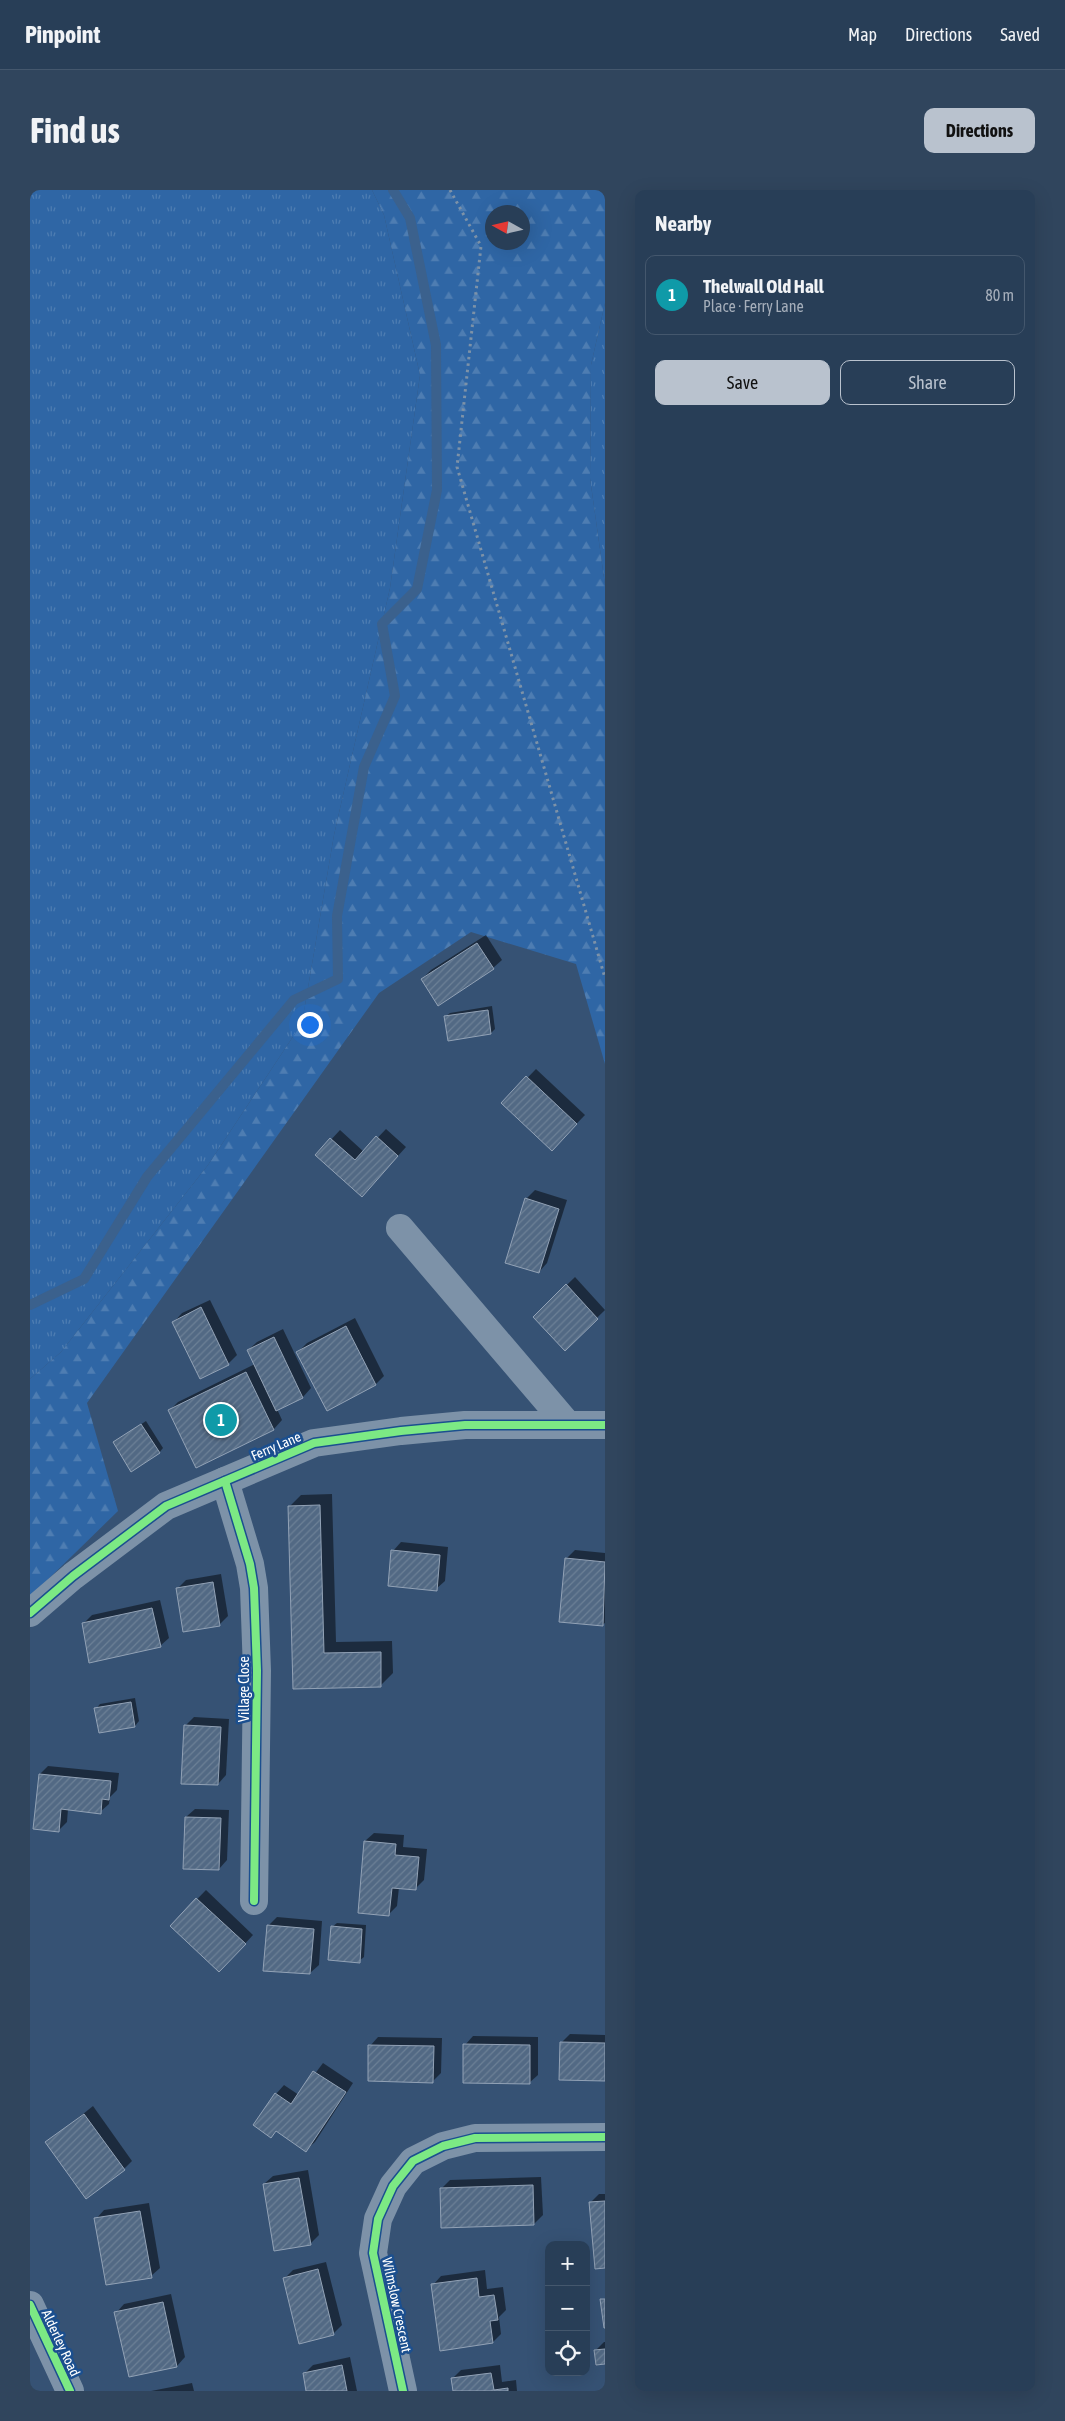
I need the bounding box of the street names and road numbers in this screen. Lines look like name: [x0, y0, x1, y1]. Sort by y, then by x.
street label: Ferry Lane: [249, 1428, 303, 1464]
street label: Village Close: [236, 1656, 252, 1722]
street label: Wilmslow Crescent: [379, 2256, 415, 2354]
street label: Alderley Road: [39, 2307, 83, 2379]

